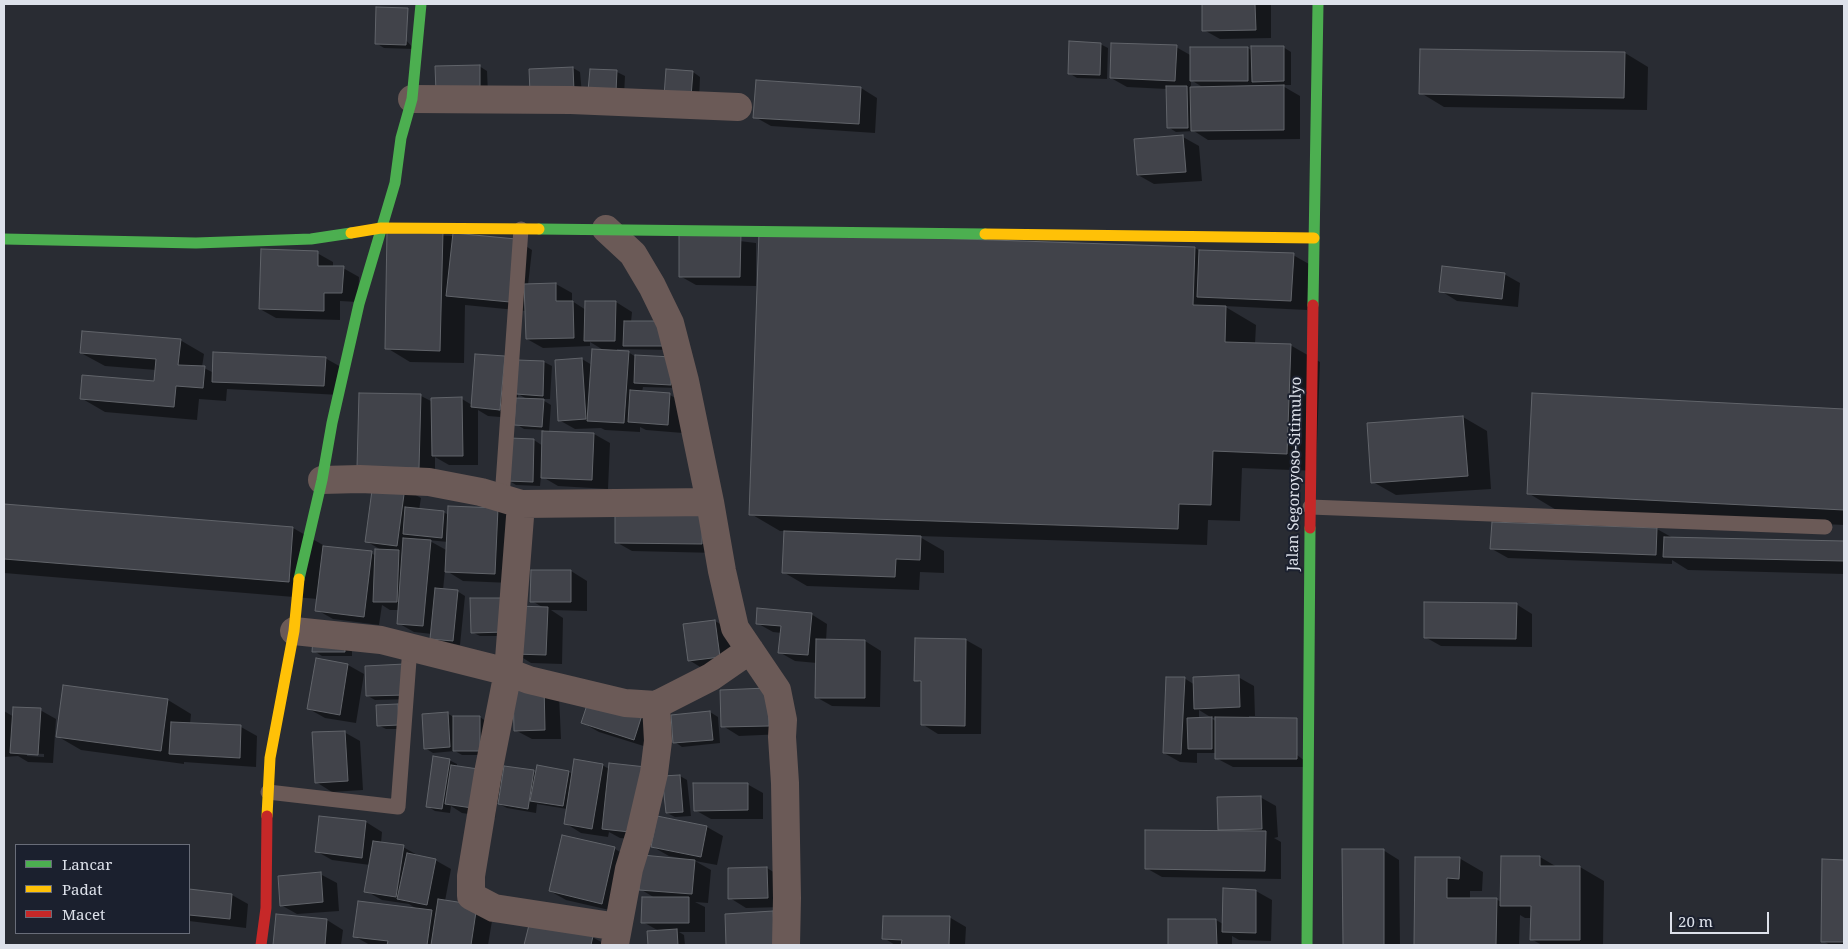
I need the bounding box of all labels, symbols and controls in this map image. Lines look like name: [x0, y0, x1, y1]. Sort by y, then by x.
street label: Jalan Segoroyoso-Sitimulyo: [1284, 377, 1306, 571]
legend: [15, 844, 190, 934]
text: Lancar: [62, 854, 112, 874]
text: Padat: [62, 879, 102, 899]
scale bar: [1673, 902, 1772, 934]
text: Macet: [62, 904, 105, 924]
text: 20 m: [1678, 911, 1713, 931]

